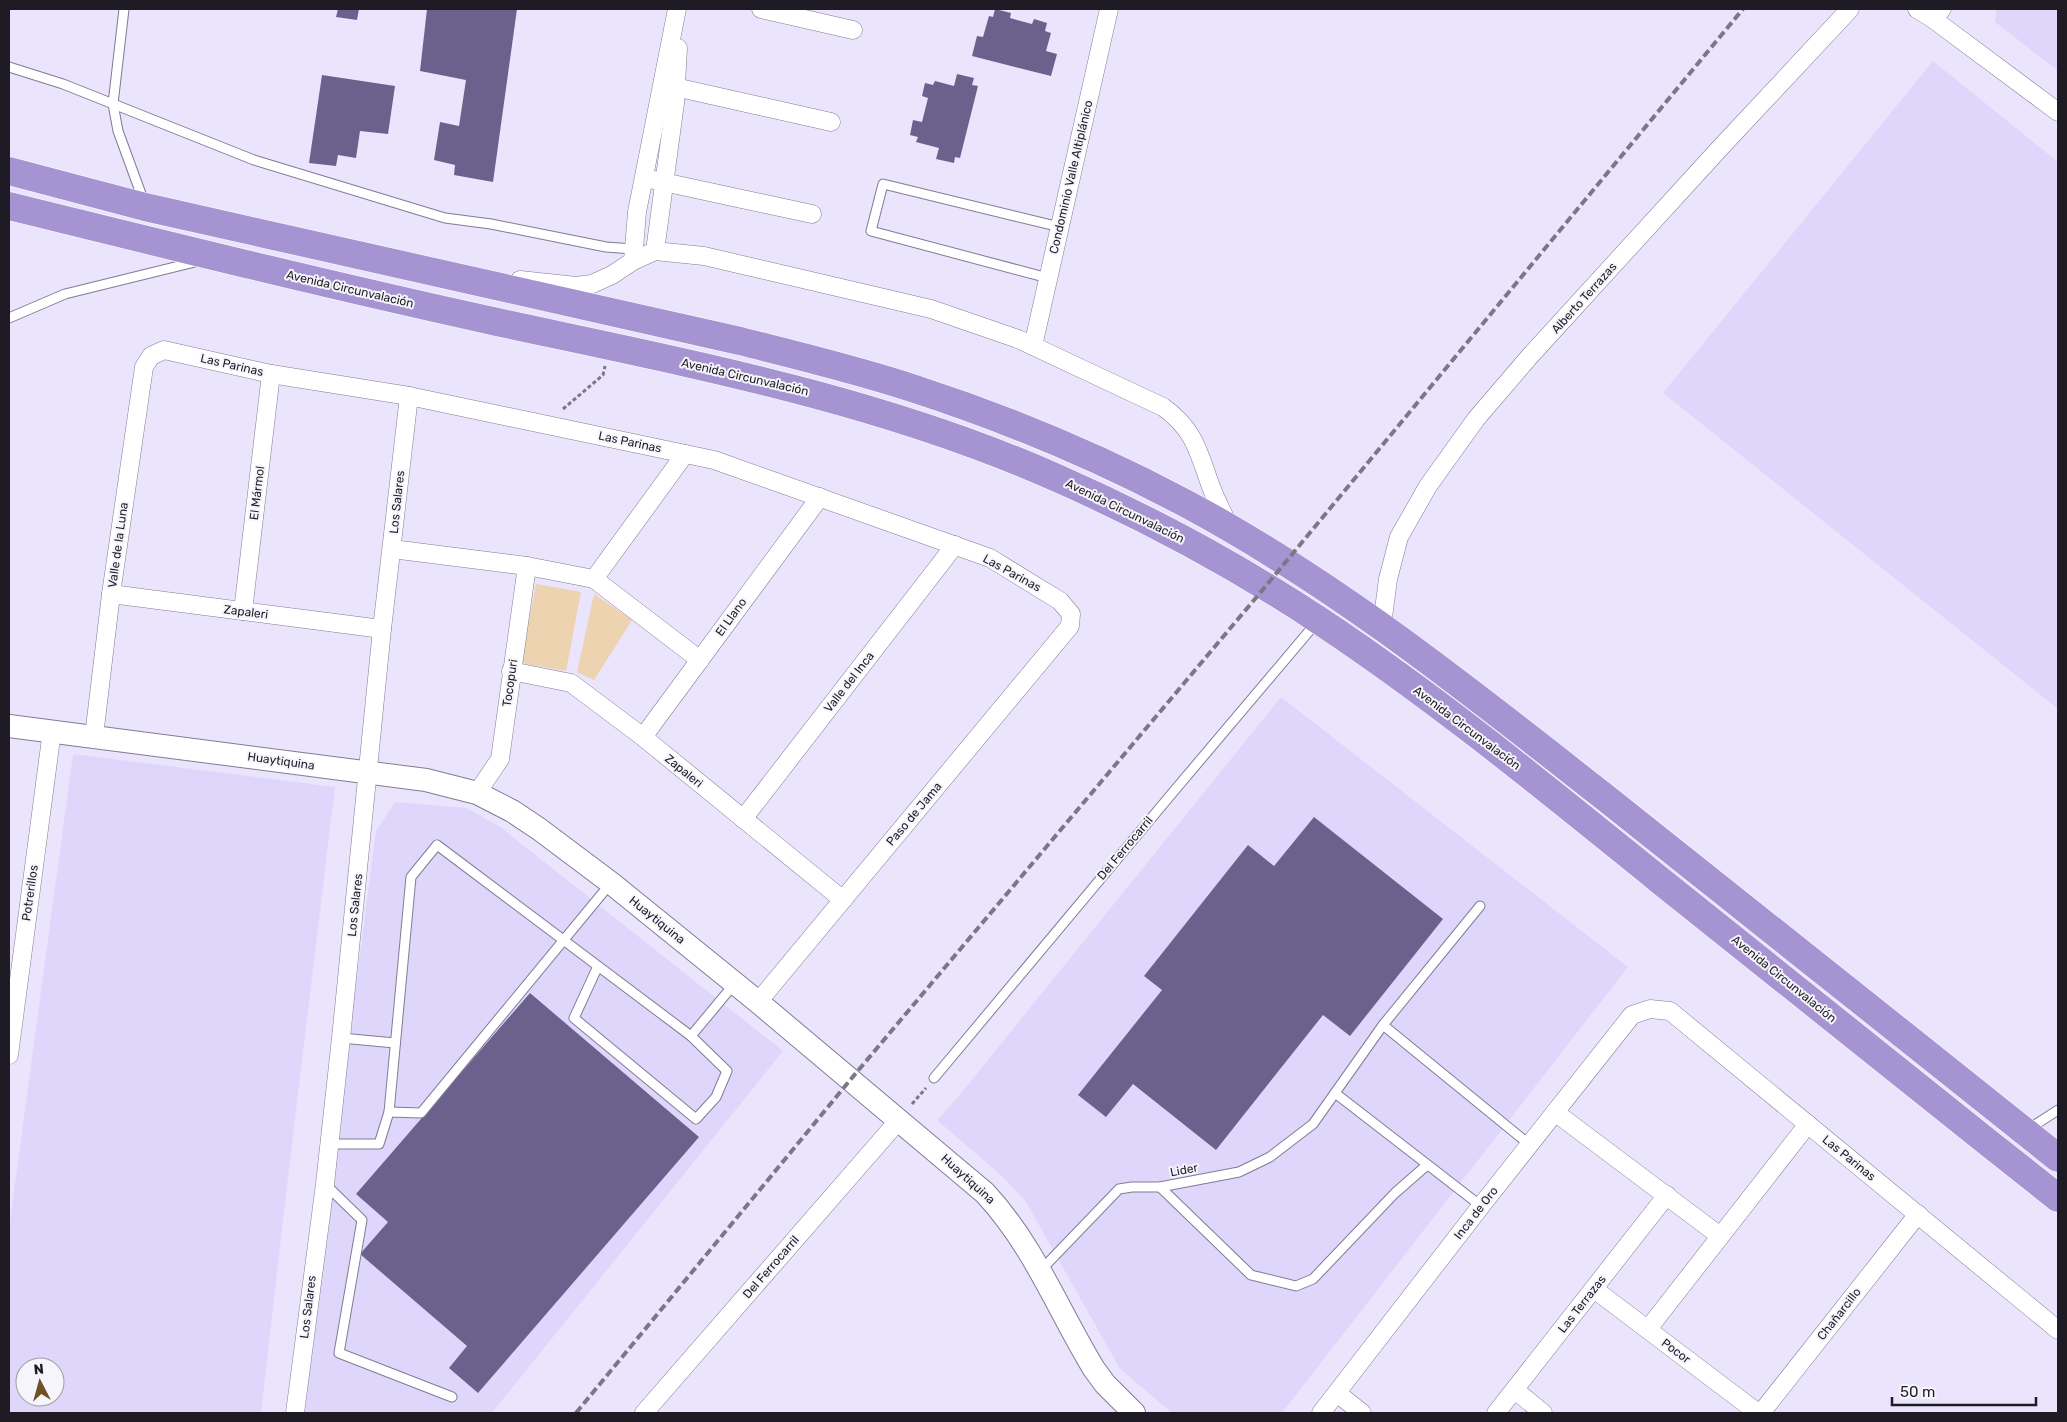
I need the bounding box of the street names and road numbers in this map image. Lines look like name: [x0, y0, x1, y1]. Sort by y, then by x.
street label: Condominio Valle Altiplánico: [1046, 99, 1096, 255]
street label: Alberto Terrazas: [1548, 260, 1620, 336]
street label: Avenida Circunvalación: [285, 268, 415, 310]
street label: Las Parinas: [199, 351, 265, 379]
street label: Avenida Circunvalación: [680, 356, 810, 398]
street label: Las Parinas: [597, 428, 663, 456]
street label: El Mármol: [247, 465, 267, 521]
street label: Los Salares: [387, 470, 407, 534]
street label: Avenida Circunvalación: [1063, 476, 1187, 546]
street label: Valle de la Luna: [105, 501, 131, 589]
street label: Las Parinas: [981, 551, 1043, 595]
street label: El Llano: [713, 595, 750, 639]
street label: Zapaleri: [223, 602, 269, 622]
street label: Valle del Inca: [821, 649, 877, 715]
street label: Tocopuri: [500, 658, 520, 708]
street label: Avenida Circunvalación: [1411, 683, 1523, 773]
street label: Huaytiquina: [247, 749, 315, 773]
street label: Zapaleri: [662, 751, 706, 791]
street label: Paso de Jama: [883, 779, 945, 849]
street label: Del Ferrocarril: [1094, 813, 1156, 883]
street label: Potrerillos: [19, 864, 41, 922]
street label: Los Salares: [345, 873, 365, 937]
street label: Huaytiquina: [626, 893, 688, 947]
street label: Avenida Circunvalación: [1729, 933, 1839, 1025]
street label: Las Parinas: [1820, 1132, 1878, 1184]
street label: Huaytiquina: [938, 1151, 998, 1207]
street label: Lider: [1169, 1160, 1200, 1180]
street label: Inca de Oro: [1451, 1184, 1501, 1242]
street label: Del Ferrocarril: [740, 1233, 802, 1301]
street label: Las Terrazas: [1555, 1272, 1609, 1336]
street label: Los Salares: [297, 1275, 319, 1339]
street label: Chañarcillo: [1814, 1285, 1864, 1343]
street label: Pocor: [1659, 1336, 1694, 1367]

